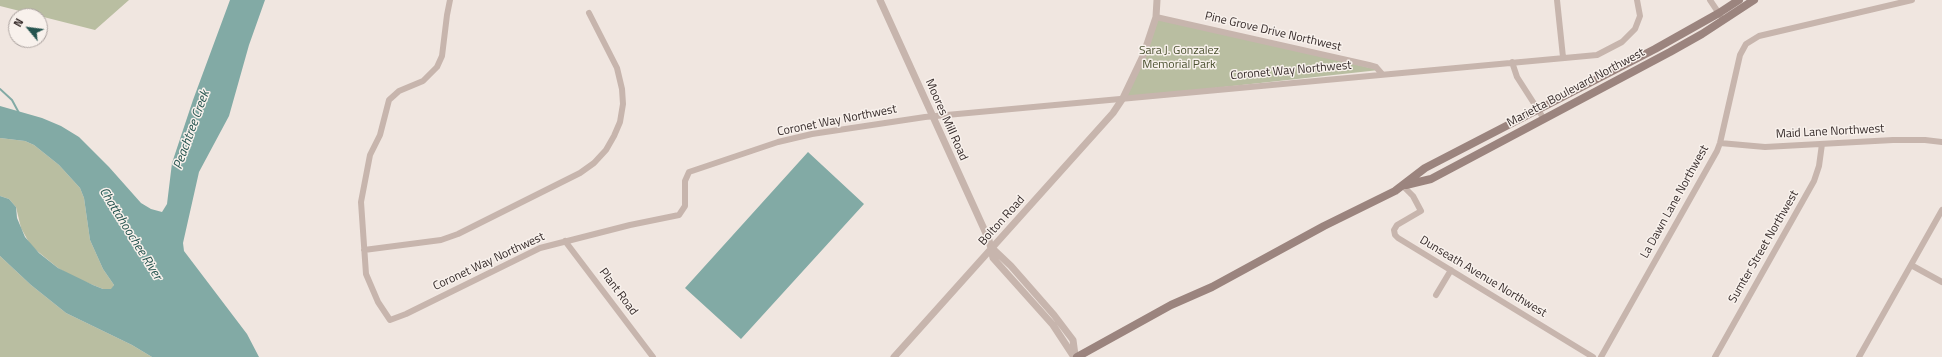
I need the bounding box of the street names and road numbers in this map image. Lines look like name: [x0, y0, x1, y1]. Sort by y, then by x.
street label: Pine Grove Drive Northwest: [1203, 9, 1343, 55]
street label: Marietta Boulevard Northwest: [1505, 46, 1647, 130]
street label: Coronet Way Northwest: [1230, 59, 1352, 83]
street label: Moores Mill Road: [922, 77, 970, 163]
street label: Coronet Way Northwest: [776, 102, 898, 140]
street label: Maid Lane Northwest: [1775, 122, 1885, 142]
street label: La Dawn Lane Northwest: [1638, 143, 1712, 261]
street label: Sumter Street Northwest: [1726, 188, 1802, 306]
street label: Bolton Road: [976, 193, 1028, 249]
street label: Coronet Way Northwest: [431, 230, 547, 294]
street label: Dunseath Avenue Northwest: [1417, 233, 1549, 321]
street label: Plant Road: [596, 266, 640, 318]

